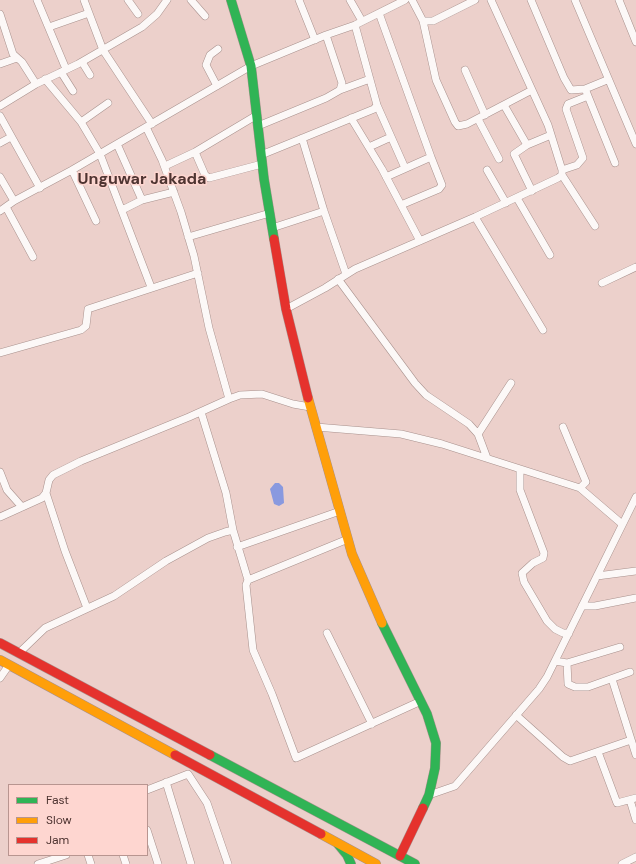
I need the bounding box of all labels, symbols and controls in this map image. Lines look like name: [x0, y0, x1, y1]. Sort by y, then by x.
district label: Unguwar Jakada: [78, 170, 206, 190]
legend: [8, 784, 148, 856]
text: Fast: [46, 792, 69, 808]
text: Slow: [46, 812, 72, 828]
text: Jam: [46, 832, 69, 848]

